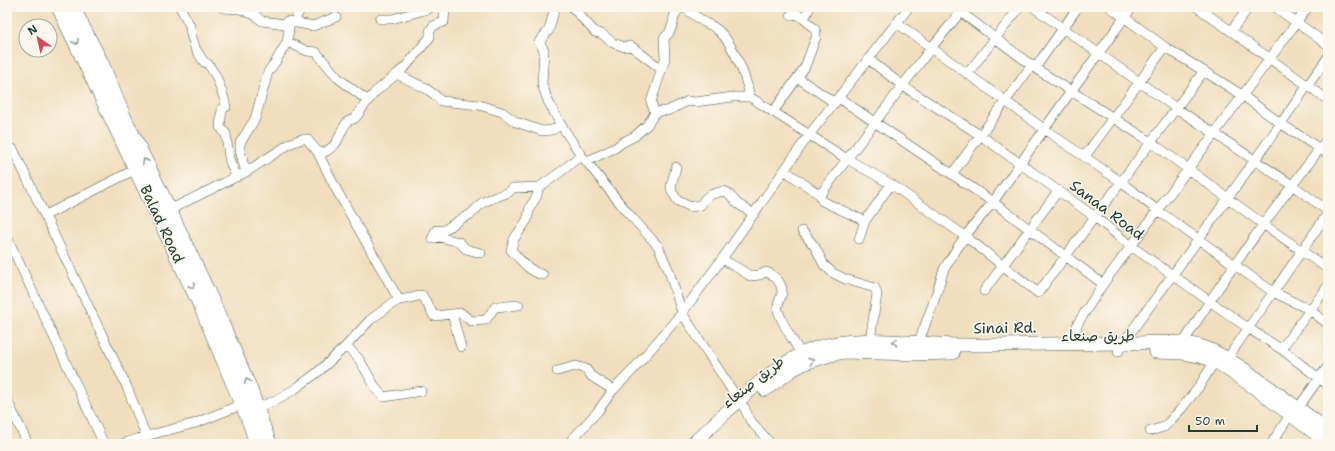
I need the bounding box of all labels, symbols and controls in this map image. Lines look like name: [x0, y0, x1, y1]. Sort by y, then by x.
north arrow: [18, 18, 58, 58]
text: N: [25, 21, 41, 39]
one-way arrow: [71, 38, 79, 46]
one-way arrow: [142, 158, 150, 166]
street label: Sanaa Road: [1066, 176, 1149, 245]
street label: Balad Road: [135, 182, 189, 267]
one-way arrow: [187, 282, 195, 289]
street label: Sinai Rd.: [973, 317, 1037, 339]
street label: طريق صنعاء: [1061, 326, 1135, 346]
one-way arrow: [892, 338, 898, 347]
street label: طريق صنعاء: [718, 351, 788, 413]
one-way arrow: [808, 357, 815, 365]
one-way arrow: [243, 377, 251, 384]
scale bar: [1189, 407, 1257, 433]
text: 50 m: [1195, 413, 1225, 429]

